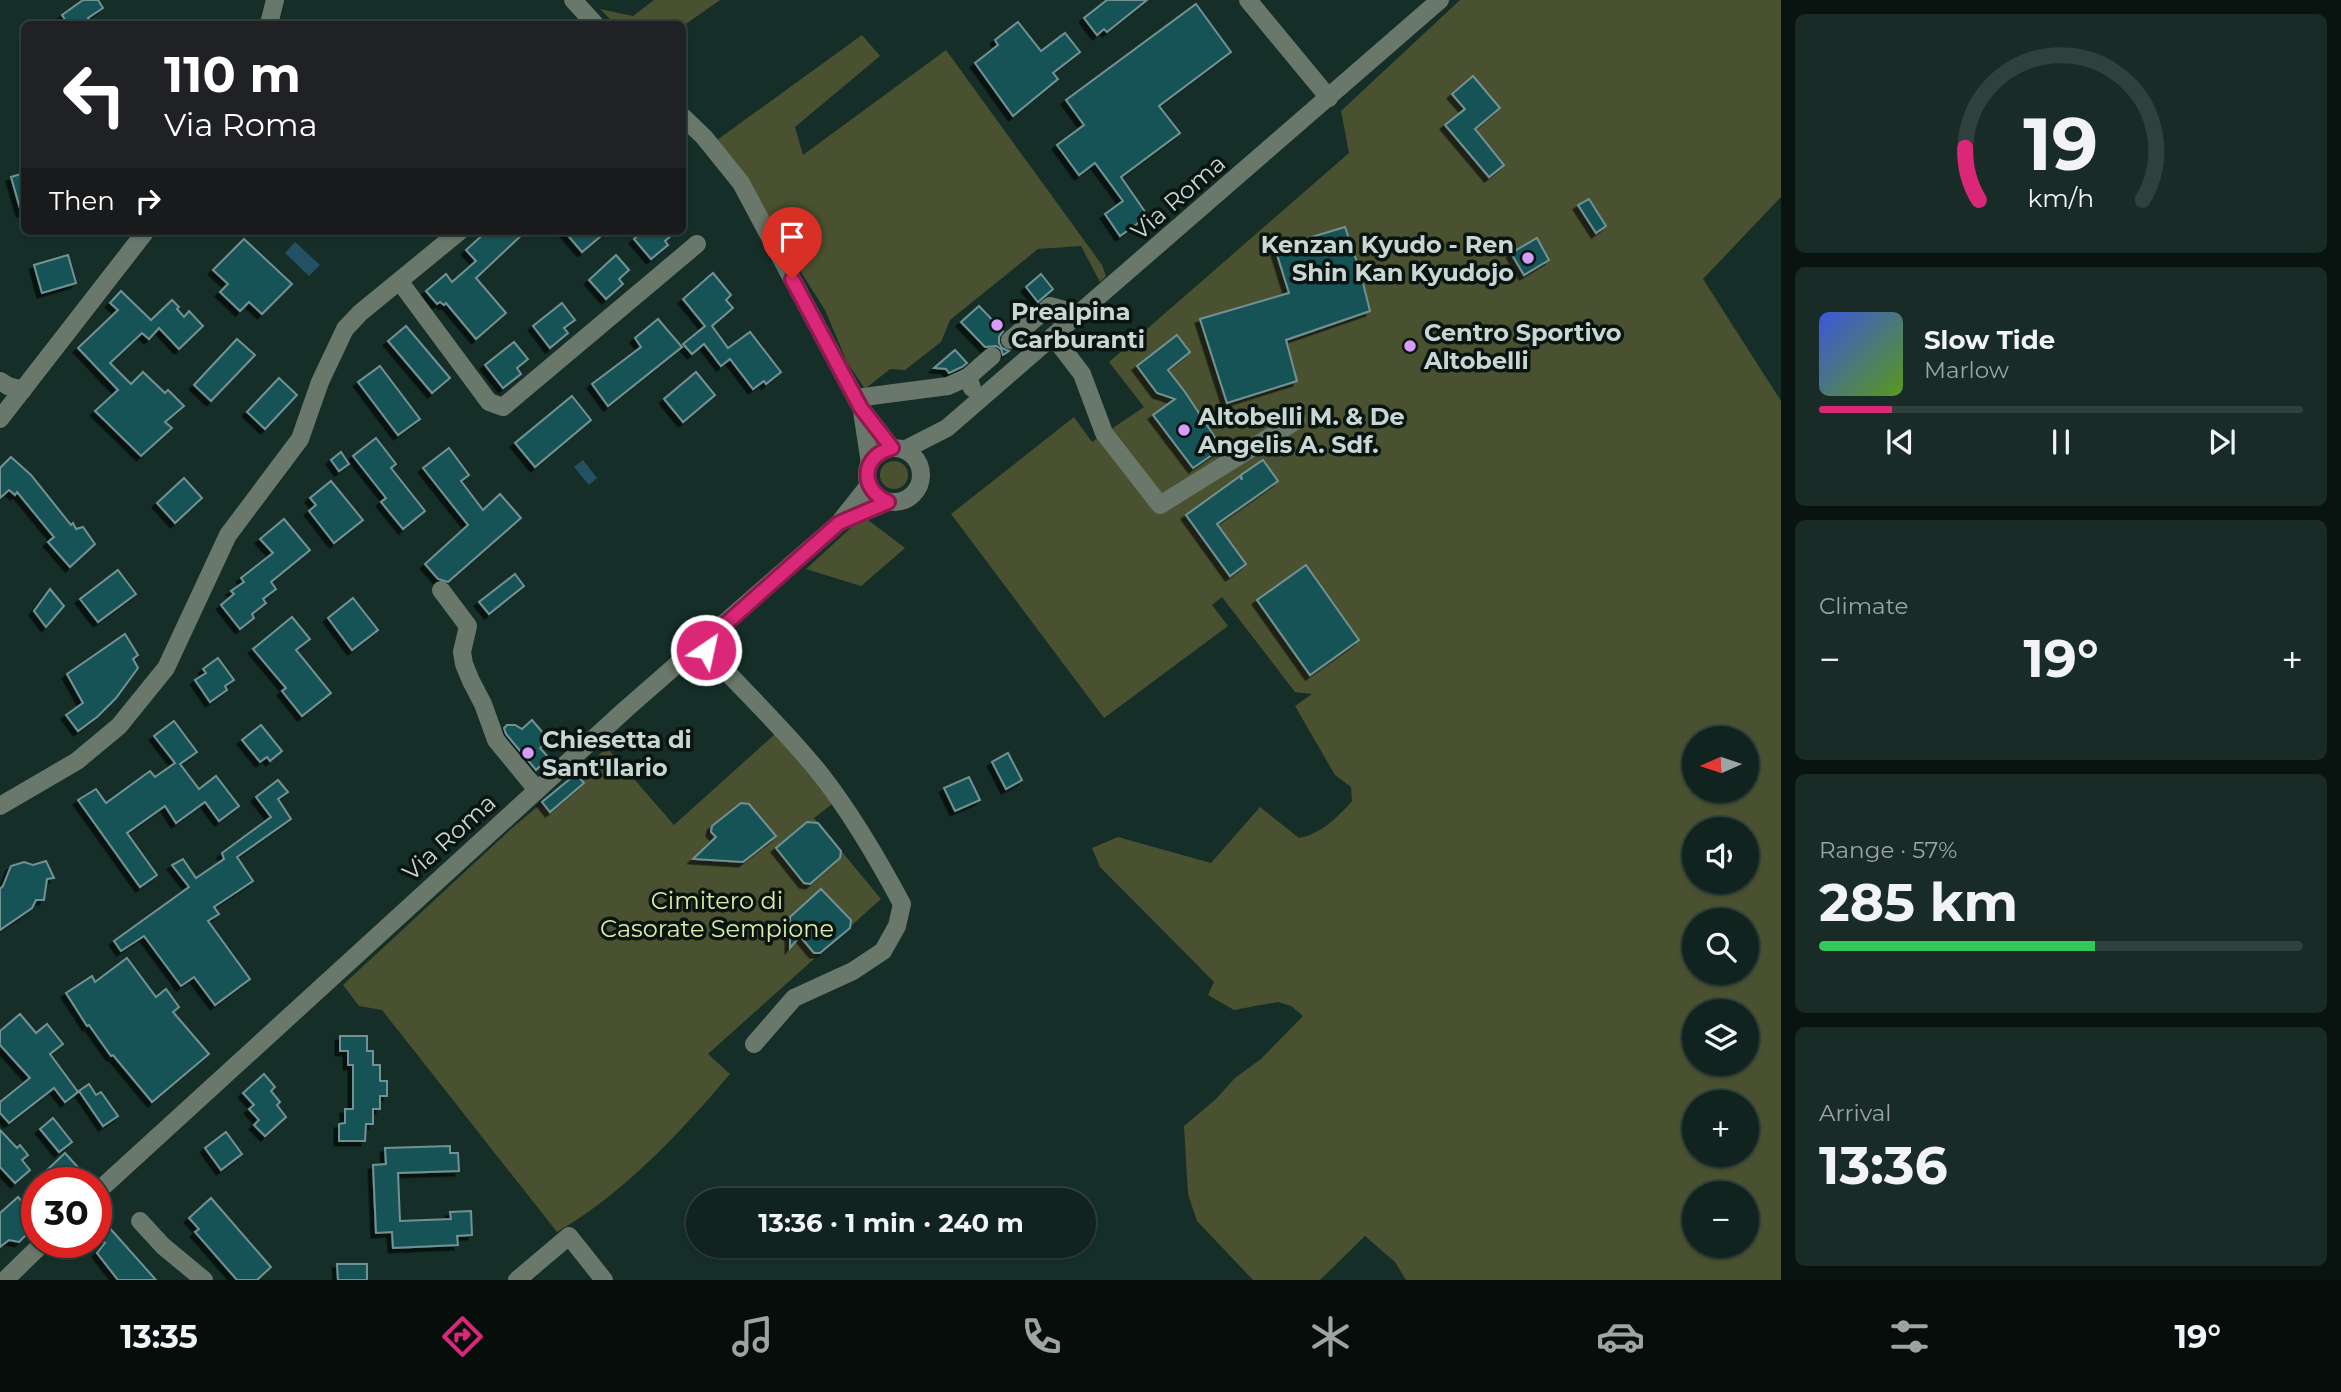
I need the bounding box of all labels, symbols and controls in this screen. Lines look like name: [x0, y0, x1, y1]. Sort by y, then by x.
text: 110 m: [164, 45, 301, 104]
icon: left: [49, 49, 140, 140]
text: 19: [2024, 100, 2098, 188]
text: Via Roma: [164, 105, 318, 144]
street label: Via Roma: [1125, 148, 1231, 246]
icon: right: [129, 182, 167, 220]
text: km/h: [2028, 182, 2094, 212]
text: Then: [49, 185, 115, 217]
pin: [762, 207, 822, 279]
icon: arrive: [773, 218, 811, 256]
place label: Kenzan Kyudo - Ren Shin Kan Kyudojo: [1261, 230, 1514, 287]
marker: Kenzan Kyudo - Ren Shin Kan Kyudojo: [1520, 250, 1536, 266]
place label: Prealpina Carburanti: [1011, 297, 1145, 354]
marker: Prealpina Carburanti: [989, 317, 1005, 333]
place label: Centro Sportivo Altobelli: [1423, 318, 1621, 375]
text: Slow Tide: [1924, 324, 2055, 356]
marker: Centro Sportivo Altobelli: [1402, 338, 1418, 354]
text: Marlow: [1924, 356, 2009, 384]
place label: Altobelli M. & De Angelis A. Sdf.: [1197, 402, 1405, 459]
marker: Altobelli M. & De Angelis A. Sdf.: [1176, 422, 1192, 438]
icon: previous: [1881, 423, 1919, 461]
icon: pause: [2042, 423, 2080, 461]
icon: next: [2203, 423, 2241, 461]
text: Climate: [1819, 592, 1908, 620]
position arrow: [669, 613, 743, 687]
text: 19°: [2023, 627, 2099, 690]
text: −: [1819, 636, 1841, 683]
text: +: [2281, 636, 2303, 683]
place label: Chiesetta di Sant'Ilario: [542, 725, 692, 782]
north arrow: [1682, 726, 1759, 803]
map controls: [1682, 726, 1759, 1258]
marker: Chiesetta di Sant'Ilario: [520, 745, 536, 761]
street label: Via Roma: [396, 788, 502, 886]
button: sound: [1682, 817, 1759, 894]
text: Range · 57%: [1819, 836, 1957, 864]
text: 285 km: [1819, 871, 2018, 934]
park label: Cimitero di Casorate Sempione: [600, 886, 834, 943]
button: search: [1682, 908, 1759, 985]
button: layers: [1682, 999, 1759, 1076]
button: +: [1682, 1090, 1759, 1167]
text: Arrival: [1819, 1099, 1892, 1127]
text: 13:36: [1819, 1134, 1948, 1197]
speed limit sign: 30: [21, 1167, 112, 1258]
button: −: [1682, 1181, 1759, 1258]
text: 13:36 · 1 min · 240 m: [758, 1207, 1024, 1239]
icon: directions: [438, 1312, 487, 1361]
icon: music: [728, 1312, 777, 1361]
icon: phone: [1017, 1312, 1066, 1361]
icon: climate: [1306, 1312, 1355, 1361]
icon: car: [1596, 1312, 1645, 1361]
icon: filters: [1885, 1312, 1934, 1361]
text: 13:35: [120, 1317, 198, 1356]
text: 19°: [2174, 1317, 2221, 1356]

